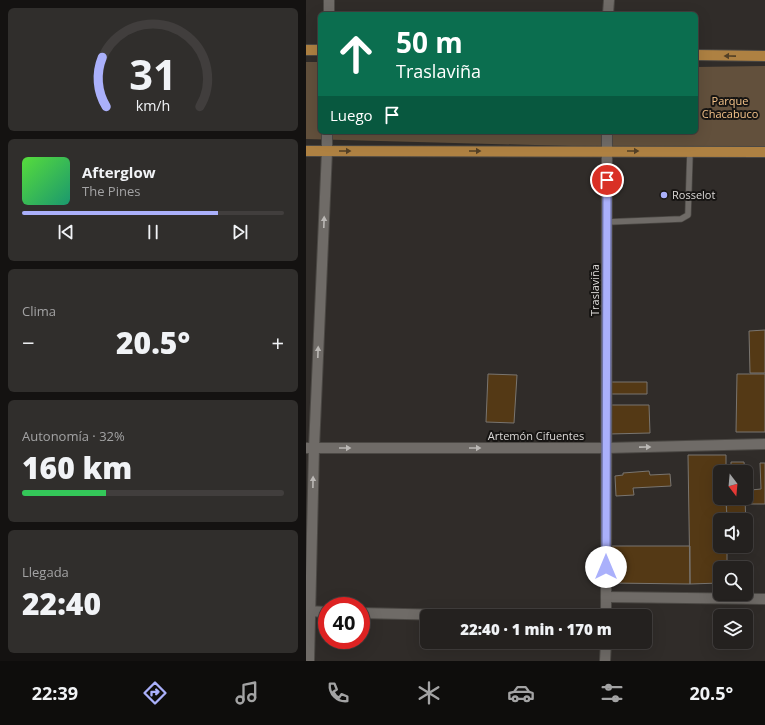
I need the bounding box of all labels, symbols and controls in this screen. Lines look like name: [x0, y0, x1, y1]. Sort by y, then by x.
text: 50 m: [396, 23, 463, 61]
icon: ahead: [330, 28, 382, 80]
text: 31: [129, 46, 177, 102]
one-way arrow: [724, 53, 737, 59]
text: Traslaviña: [396, 59, 481, 83]
park label: Parque Chacabuco: [702, 93, 759, 121]
text: km/h: [136, 96, 170, 115]
icon: arrive: [381, 104, 403, 126]
text: Luego: [330, 105, 373, 125]
one-way arrow: [339, 148, 352, 154]
one-way arrow: [469, 148, 482, 154]
one-way arrow: [627, 148, 640, 154]
text: Afterglow: [82, 162, 156, 182]
pin: [590, 163, 624, 197]
icon: arrive: [596, 169, 618, 191]
text: The Pines: [82, 182, 140, 200]
place label: Rosselot: [672, 187, 715, 202]
marker: Rosselot: [659, 190, 669, 200]
one-way arrow: [320, 216, 327, 228]
icon: previous: [55, 221, 77, 243]
icon: pause: [142, 221, 164, 243]
icon: next: [229, 221, 251, 243]
street label: Traslaviña: [587, 264, 602, 316]
text: Clima: [22, 302, 56, 320]
text: 20.5°: [116, 322, 190, 363]
text: −: [22, 327, 35, 357]
text: +: [271, 327, 284, 357]
one-way arrow: [315, 345, 321, 358]
text: Autonomía · 32%: [22, 427, 125, 445]
street label: Artemón Cifuentes: [488, 428, 584, 443]
one-way arrow: [639, 444, 652, 450]
one-way arrow: [339, 445, 352, 451]
one-way arrow: [469, 445, 482, 451]
text: 160 km: [22, 447, 132, 488]
north arrow: [713, 465, 753, 505]
map controls: [713, 465, 753, 649]
one-way arrow: [310, 475, 316, 488]
button: sound: [713, 513, 753, 553]
position arrow: [585, 546, 627, 588]
button: search: [713, 561, 753, 601]
text: Llegada: [22, 563, 69, 581]
text: 22:40: [22, 583, 101, 624]
speed limit sign: 40: [318, 597, 370, 649]
button: layers: [713, 609, 753, 649]
text: 22:40 · 1 min · 170 m: [460, 619, 612, 639]
icon: directions: [141, 679, 169, 707]
icon: music: [233, 679, 261, 707]
icon: phone: [324, 679, 352, 707]
icon: climate: [415, 679, 443, 707]
icon: car: [507, 679, 535, 707]
icon: filters: [598, 679, 626, 707]
text: 22:39: [32, 681, 78, 705]
text: 20.5°: [690, 681, 733, 705]

